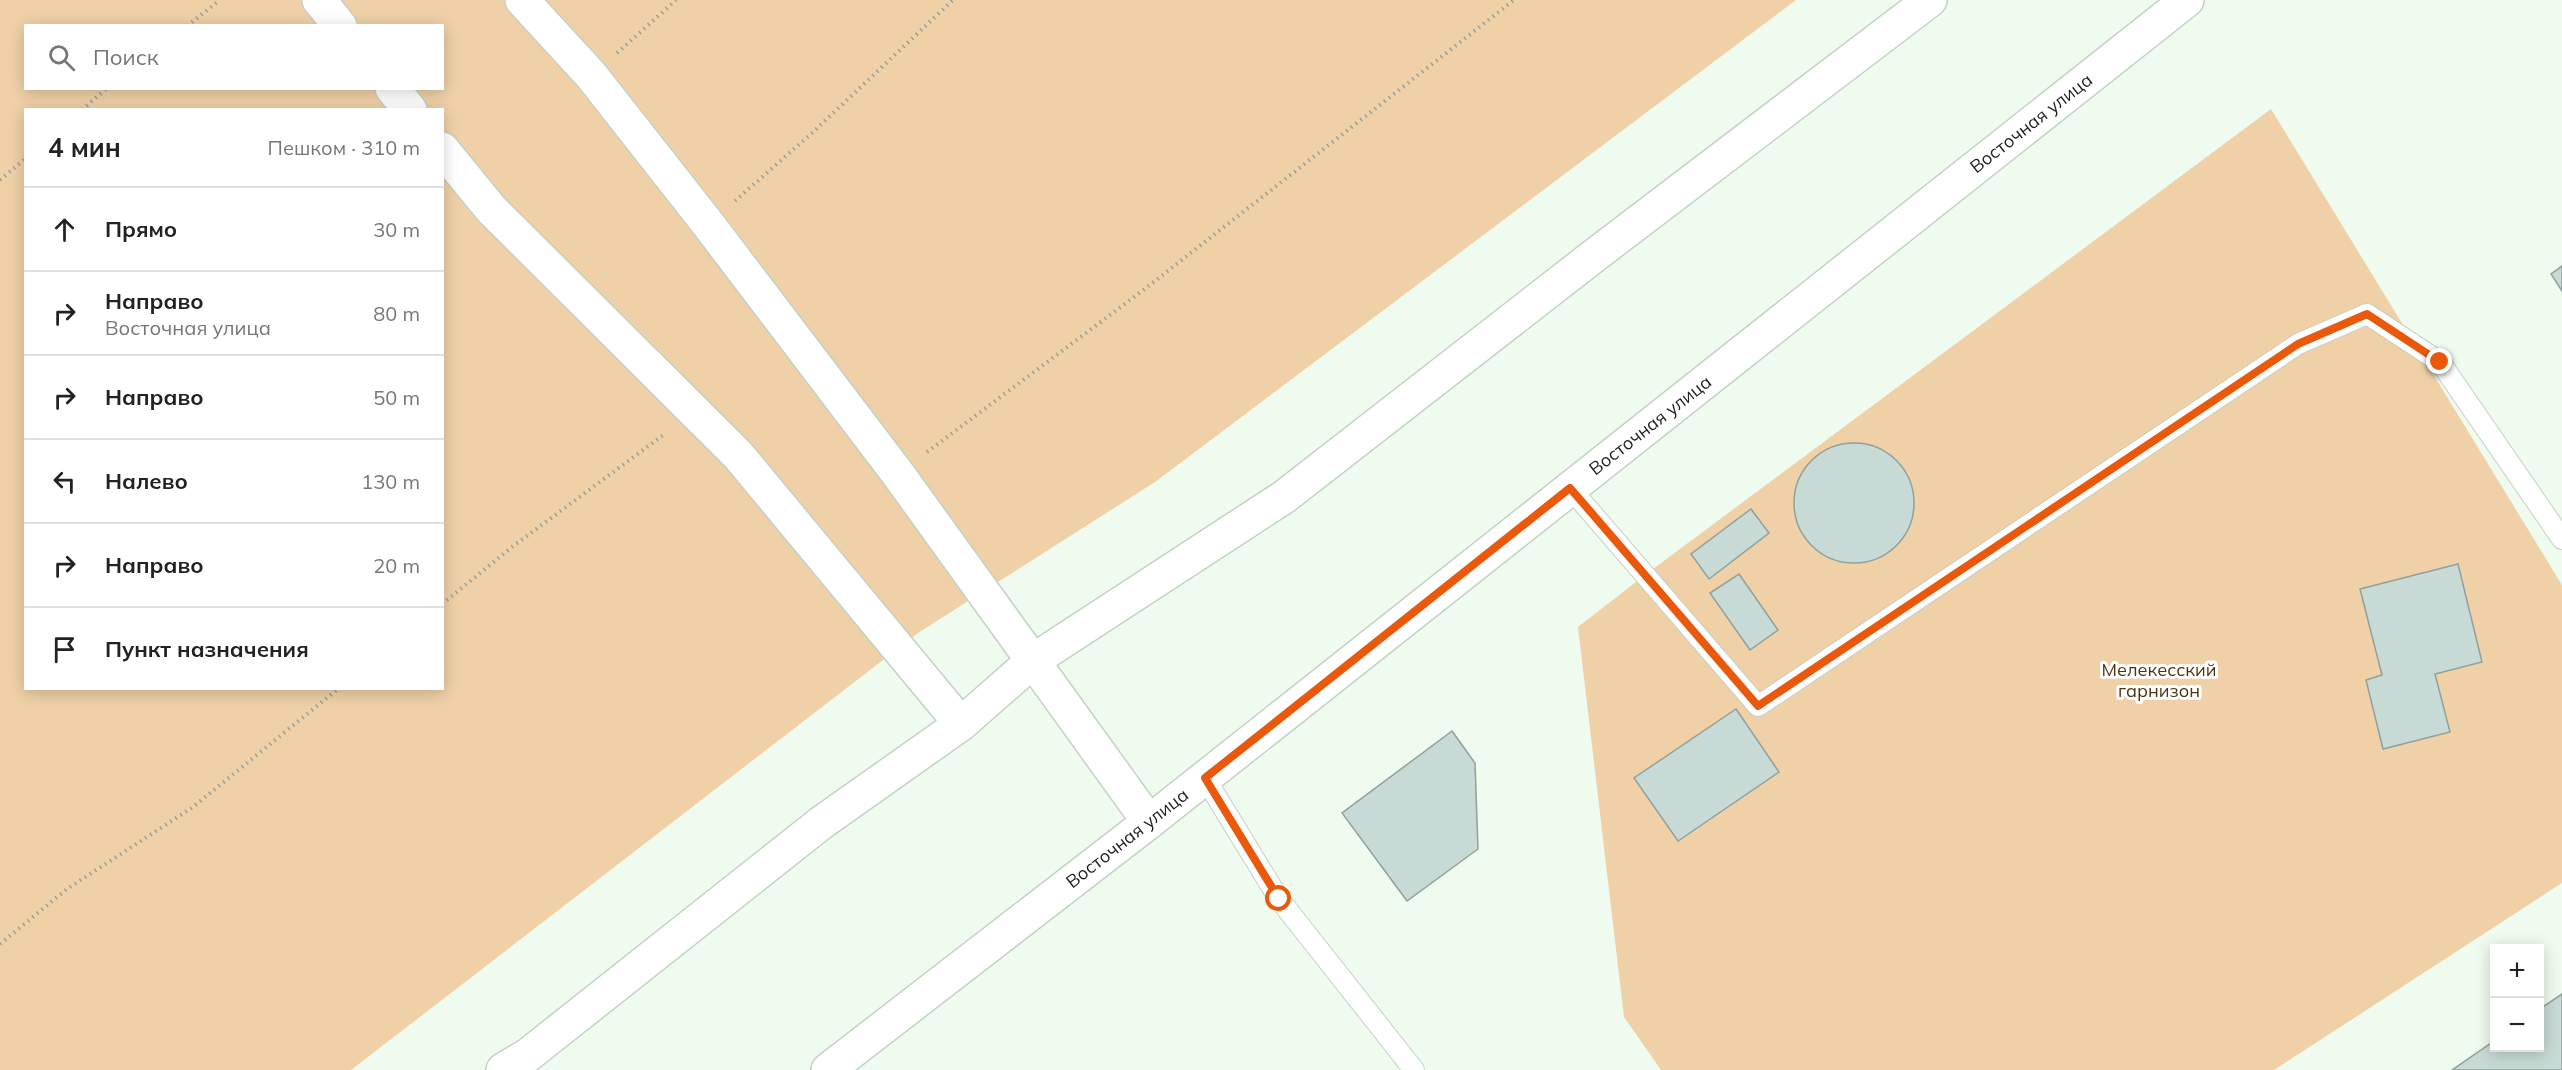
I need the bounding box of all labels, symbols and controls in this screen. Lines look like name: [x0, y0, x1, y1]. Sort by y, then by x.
search box: [24, 24, 444, 90]
icon: search: [45, 41, 78, 74]
text: Поиск: [93, 43, 159, 71]
street label: Восточная улица: [1965, 68, 2097, 178]
text: 4 мин: [48, 131, 121, 164]
text: Пешком · 310 m: [268, 135, 420, 160]
icon: ahead: [48, 213, 81, 246]
text: Прямо: [105, 215, 177, 243]
text: 30 m: [373, 217, 420, 242]
text: Направо: [105, 287, 203, 315]
icon: right: [48, 297, 81, 330]
text: 80 m: [373, 301, 420, 326]
text: Восточная улица: [105, 315, 271, 340]
route end: [2426, 348, 2452, 374]
street label: Восточная улица: [1584, 370, 1716, 480]
icon: right: [48, 381, 81, 414]
text: Направо: [105, 383, 203, 411]
text: 50 m: [373, 385, 420, 410]
icon: left: [48, 465, 81, 498]
text: Налево: [105, 467, 188, 495]
text: 130 m: [361, 469, 420, 494]
icon: right: [48, 549, 81, 582]
text: Направо: [105, 551, 203, 579]
text: 20 m: [373, 553, 420, 578]
icon: arrive: [48, 633, 81, 666]
text: Пункт назначения: [105, 635, 309, 663]
park label: Мелекесский гарнизон: [2102, 658, 2216, 702]
street label: Восточная улица: [1061, 783, 1193, 893]
route start: [1265, 885, 1291, 911]
map controls: [2490, 944, 2544, 1052]
button: +: [2490, 944, 2544, 998]
button: −: [2490, 998, 2544, 1052]

